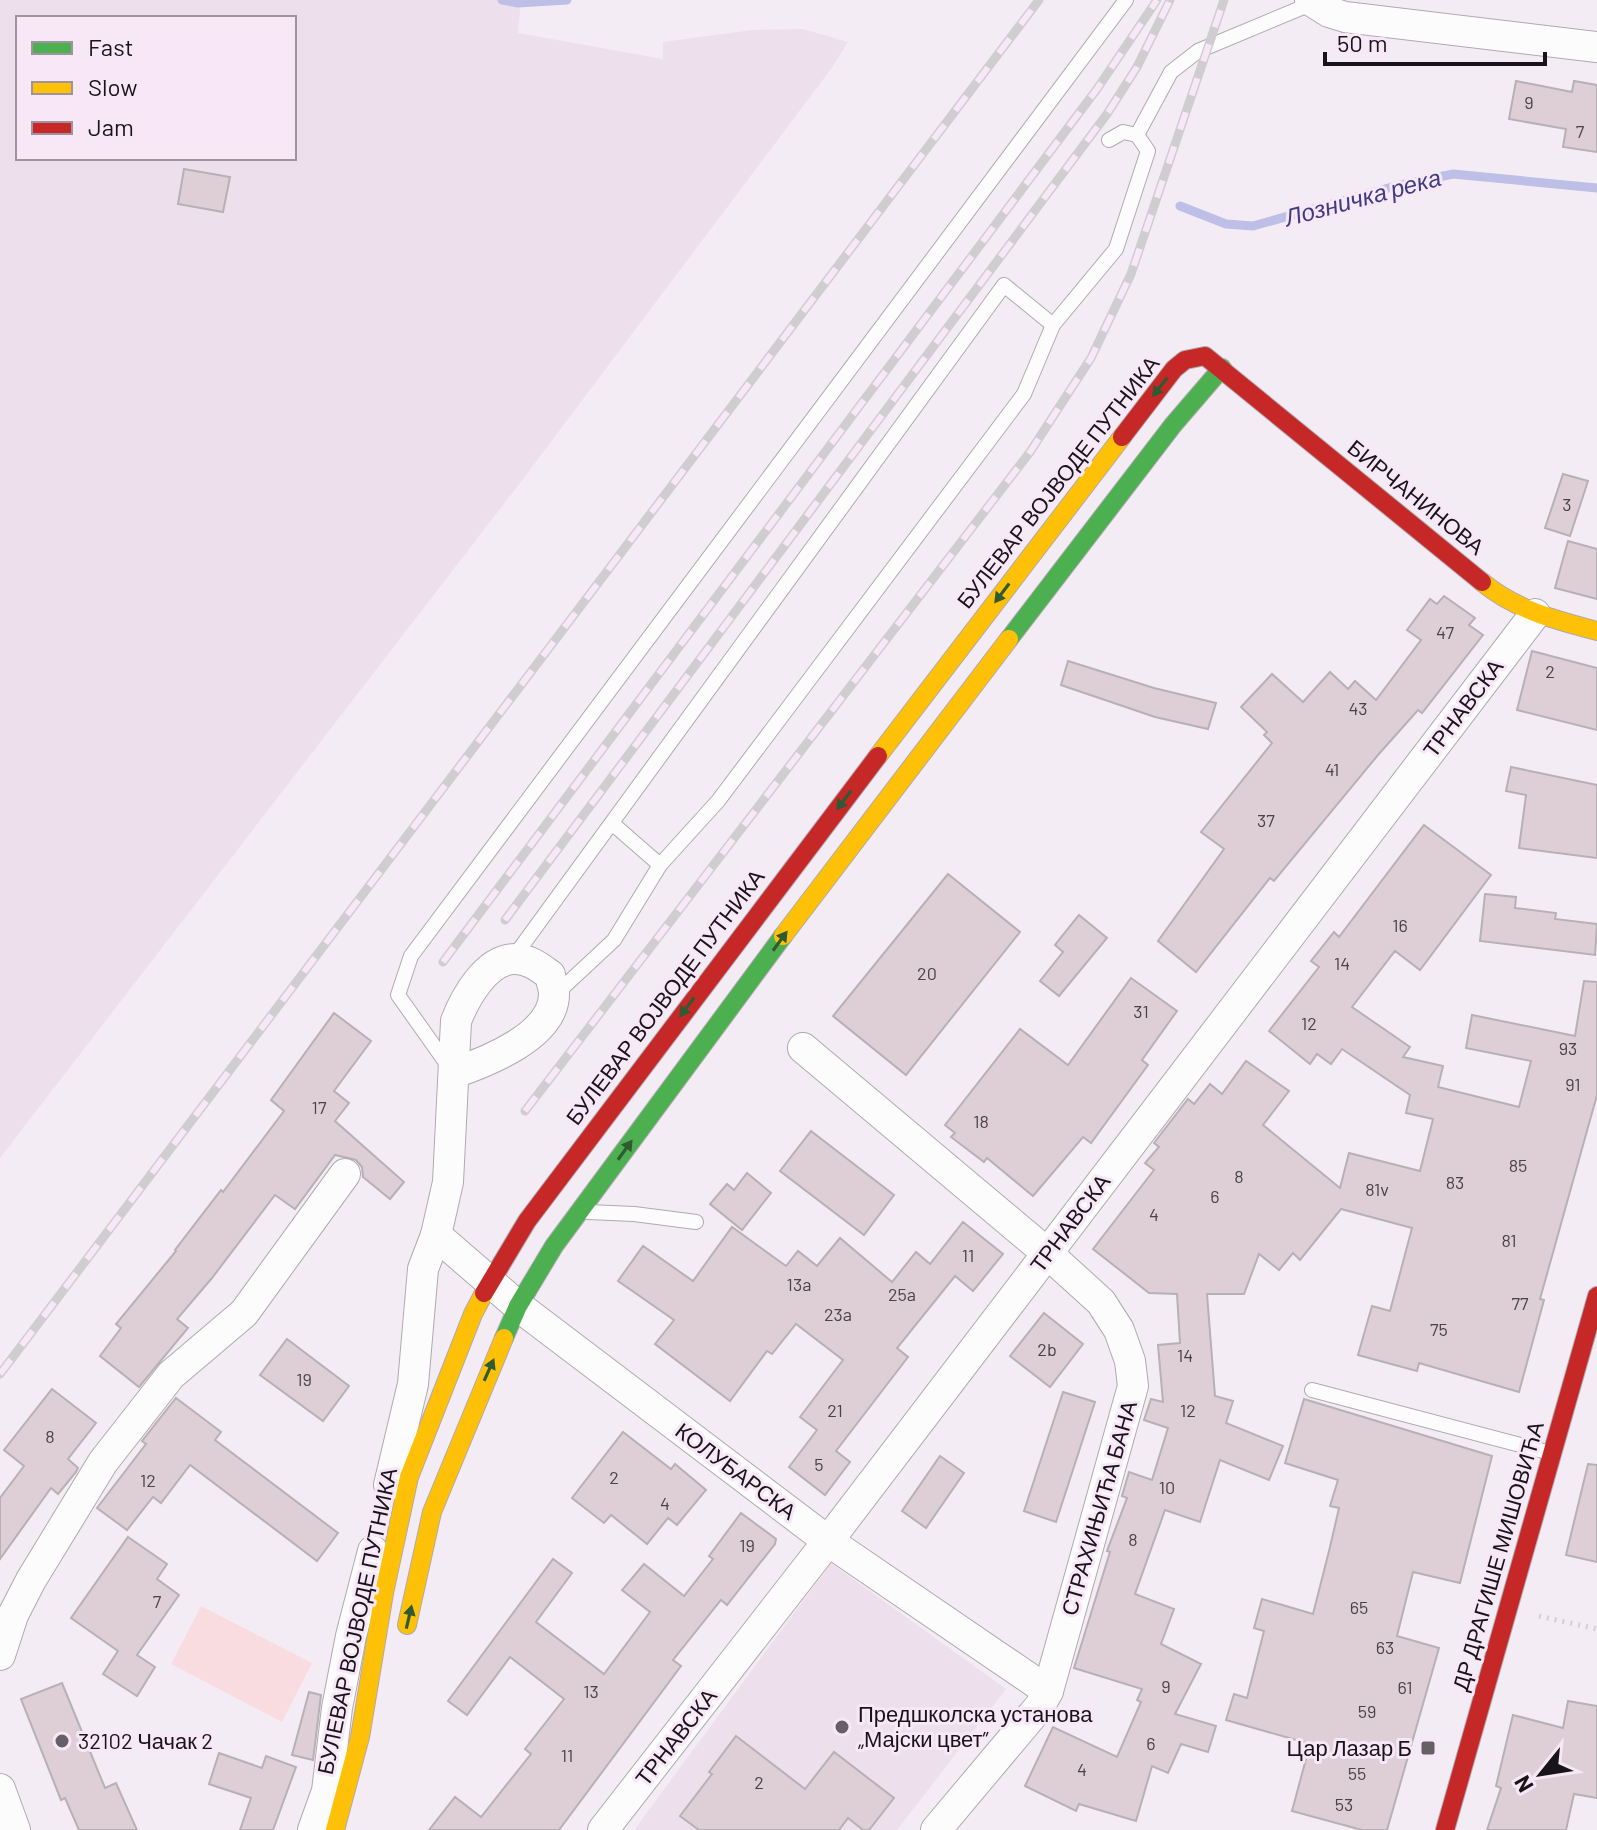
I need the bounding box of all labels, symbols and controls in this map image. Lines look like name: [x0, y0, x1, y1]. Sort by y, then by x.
legend: [16, 16, 296, 160]
scale bar: [1325, 16, 1545, 66]
text: 50 m: [1337, 28, 1388, 57]
text: Fast: [88, 32, 133, 61]
text: Slow: [88, 72, 137, 101]
house number: 9: [1524, 91, 1534, 113]
text: Jam: [88, 112, 134, 141]
house number: 7: [1576, 120, 1585, 142]
water label: Лозничка река: [1279, 162, 1444, 232]
street label: БУЛЕВАР ВОЈВОДЕ ПУТНИКА: [951, 350, 1165, 613]
one-way arrow: [1152, 377, 1168, 397]
street label: БИРЧАНИНОВА: [1343, 433, 1490, 559]
house number: 3: [1562, 493, 1572, 515]
one-way arrow: [994, 583, 1010, 604]
house number: 47: [1436, 621, 1454, 643]
street label: ТРНАВСКА: [1417, 653, 1508, 762]
house number: 2: [1545, 660, 1555, 682]
house number: 43: [1348, 697, 1368, 719]
house number: 41: [1325, 758, 1339, 780]
one-way arrow: [836, 790, 852, 810]
house number: 37: [1257, 809, 1275, 831]
street label: БУЛЕВАР ВОЈВОДЕ ПУТНИКА: [560, 863, 770, 1130]
house number: 16: [1392, 914, 1408, 936]
one-way arrow: [771, 931, 787, 951]
house number: 14: [1334, 952, 1350, 974]
house number: 20: [917, 962, 937, 984]
one-way arrow: [679, 997, 695, 1018]
house number: 31: [1133, 1000, 1149, 1022]
house number: 12: [1301, 1012, 1317, 1034]
house number: 93: [1559, 1037, 1577, 1059]
house number: 91: [1565, 1073, 1581, 1095]
house number: 17: [312, 1096, 327, 1118]
house number: 18: [973, 1110, 989, 1132]
one-way arrow: [617, 1140, 633, 1160]
house number: 85: [1509, 1154, 1527, 1176]
house number: 8: [1234, 1165, 1244, 1187]
street label: ТРНАВСКА: [1024, 1168, 1115, 1277]
house number: 83: [1446, 1171, 1464, 1193]
house number: 81v: [1365, 1178, 1389, 1200]
house number: 6: [1210, 1185, 1220, 1207]
house number: 4: [1149, 1203, 1159, 1225]
house number: 81: [1501, 1229, 1517, 1251]
house number: 11: [962, 1244, 974, 1266]
house number: 13a: [787, 1273, 811, 1295]
house number: 25a: [888, 1283, 916, 1305]
house number: 77: [1511, 1292, 1529, 1314]
house number: 23a: [824, 1303, 852, 1325]
house number: 75: [1430, 1318, 1448, 1340]
house number: 2b: [1037, 1338, 1057, 1360]
house number: 14: [1177, 1344, 1193, 1366]
one-way arrow: [482, 1359, 496, 1382]
house number: 19: [296, 1368, 312, 1390]
street label: СТРАХИЊИЋА БАНА: [1055, 1397, 1141, 1618]
house number: 21: [827, 1399, 843, 1421]
house number: 12: [1180, 1399, 1196, 1421]
street label: КОЛУБАРСКА: [671, 1416, 802, 1524]
street label: ДР ДРАГИШЕ МИШОВИЋА: [1446, 1418, 1549, 1694]
house number: 8: [45, 1425, 55, 1447]
house number: 5: [814, 1453, 824, 1475]
street label: БУЛЕВАР ВОЈВОДЕ ПУТНИКА: [311, 1465, 402, 1777]
house number: 2: [609, 1466, 619, 1488]
house number: 12: [140, 1469, 156, 1491]
house number: 10: [1159, 1476, 1175, 1498]
house number: 4: [660, 1492, 670, 1514]
house number: 8: [1128, 1528, 1138, 1550]
house number: 19: [739, 1534, 755, 1556]
house number: 7: [153, 1590, 162, 1612]
house number: 65: [1350, 1596, 1368, 1618]
one-way arrow: [403, 1604, 415, 1629]
house number: 63: [1376, 1636, 1394, 1658]
house number: 9: [1161, 1675, 1171, 1697]
house number: 61: [1397, 1676, 1413, 1698]
house number: 13: [583, 1680, 599, 1702]
street label: ТРНАВСКА: [629, 1682, 721, 1790]
place label: Предшколска установа „Мајски цвет”: [858, 1700, 1093, 1752]
house number: 59: [1358, 1700, 1376, 1722]
marker: Предшколска установа „Мајски цвет”: [833, 1718, 851, 1736]
place label: 32102 Чачак 2: [78, 1727, 213, 1753]
marker: 32102 Чачак 2: [53, 1732, 71, 1750]
house number: 6: [1146, 1732, 1156, 1754]
place label: Цар Лазар Б: [1287, 1734, 1412, 1761]
north arrow: [1501, 1734, 1581, 1814]
marker: Цар Лазар Б: [1419, 1739, 1437, 1757]
house number: 11: [561, 1744, 573, 1766]
house number: 4: [1077, 1758, 1087, 1780]
house number: 55: [1348, 1762, 1366, 1784]
house number: 2: [754, 1771, 764, 1793]
text: N: [1508, 1772, 1538, 1797]
house number: 53: [1335, 1793, 1353, 1815]

